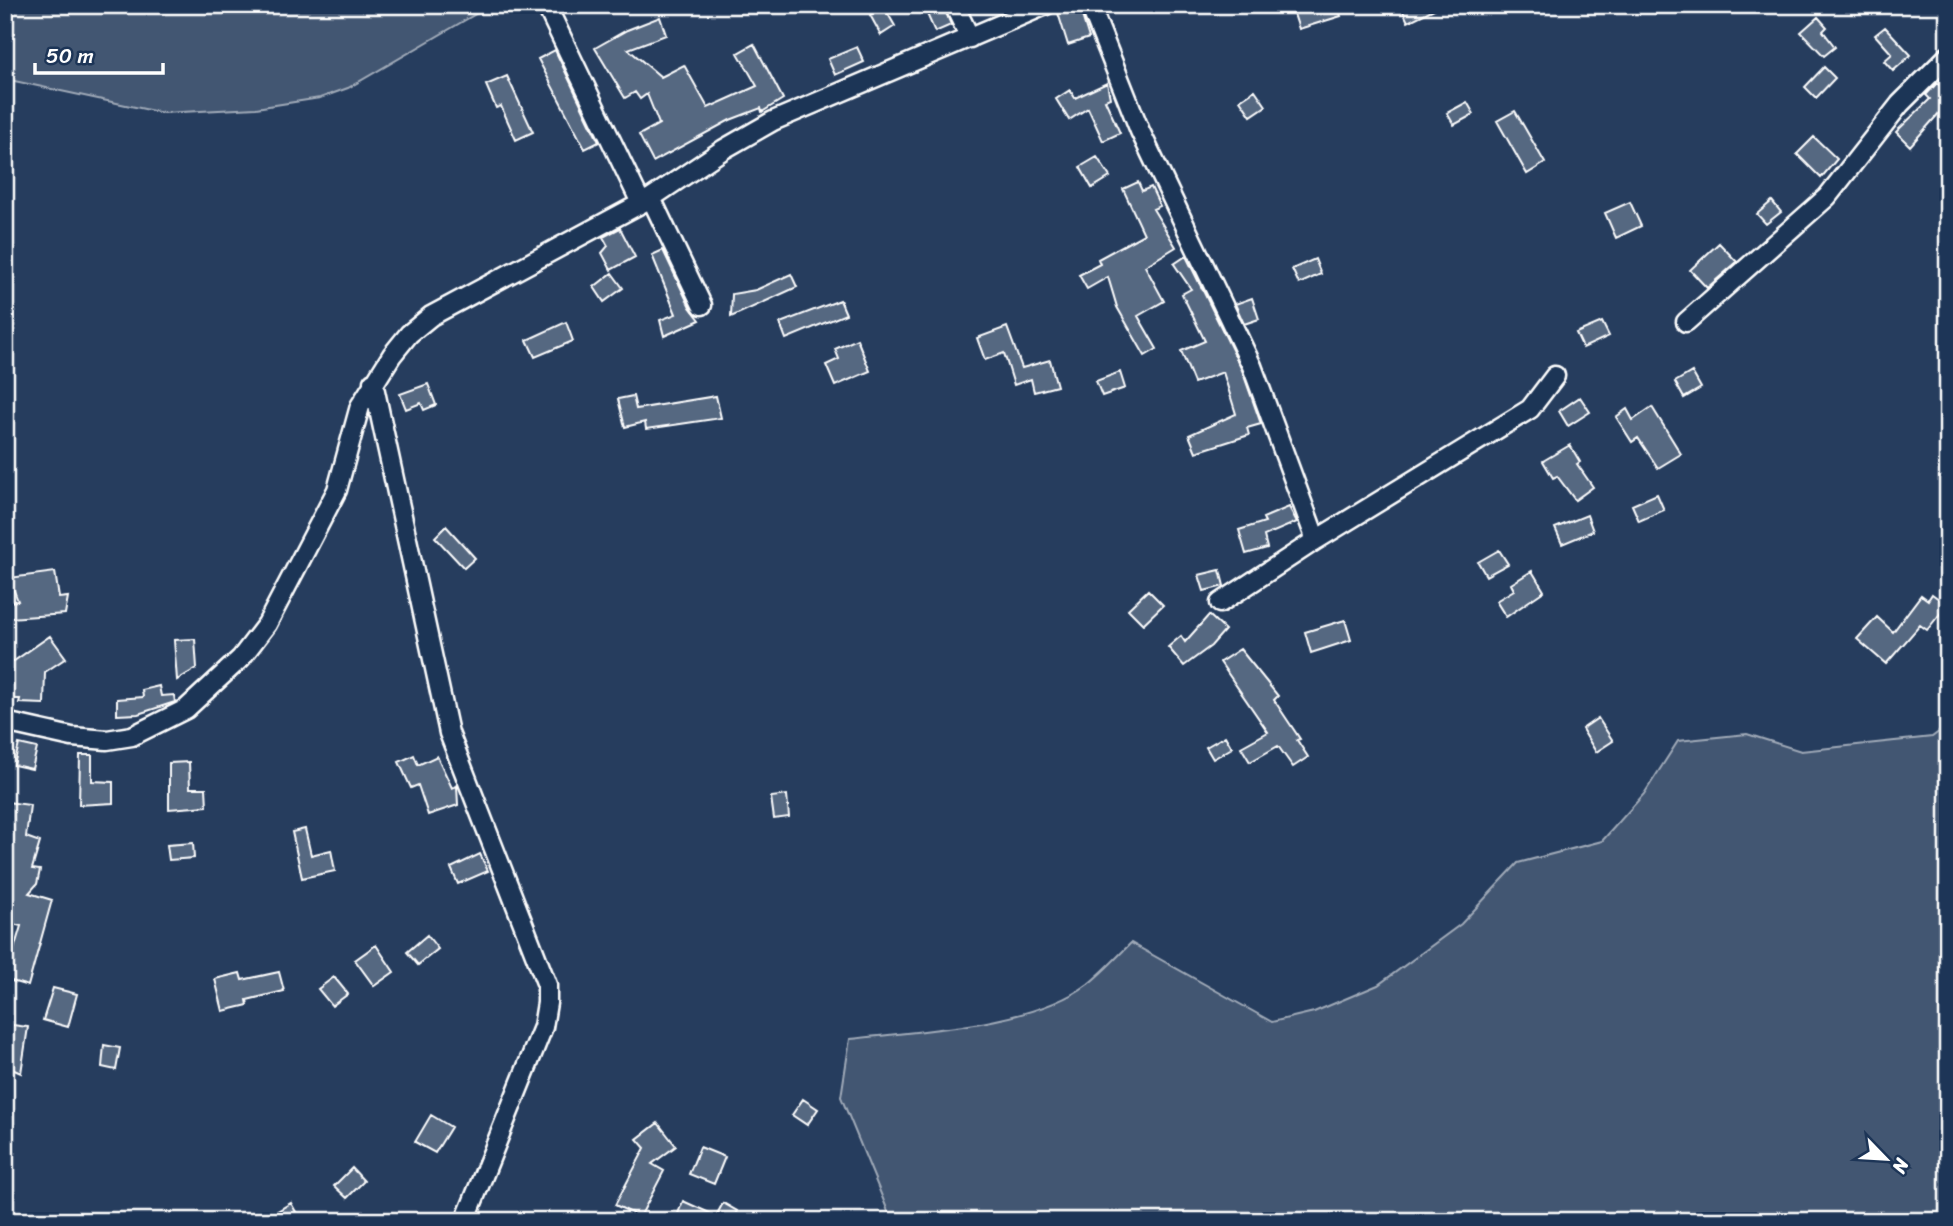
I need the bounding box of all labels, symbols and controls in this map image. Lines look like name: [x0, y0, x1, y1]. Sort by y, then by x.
scale bar: [35, 32, 163, 76]
text: 50 m: [46, 37, 94, 75]
north arrow: [1852, 1124, 1922, 1194]
text: N: [1883, 1152, 1919, 1180]

